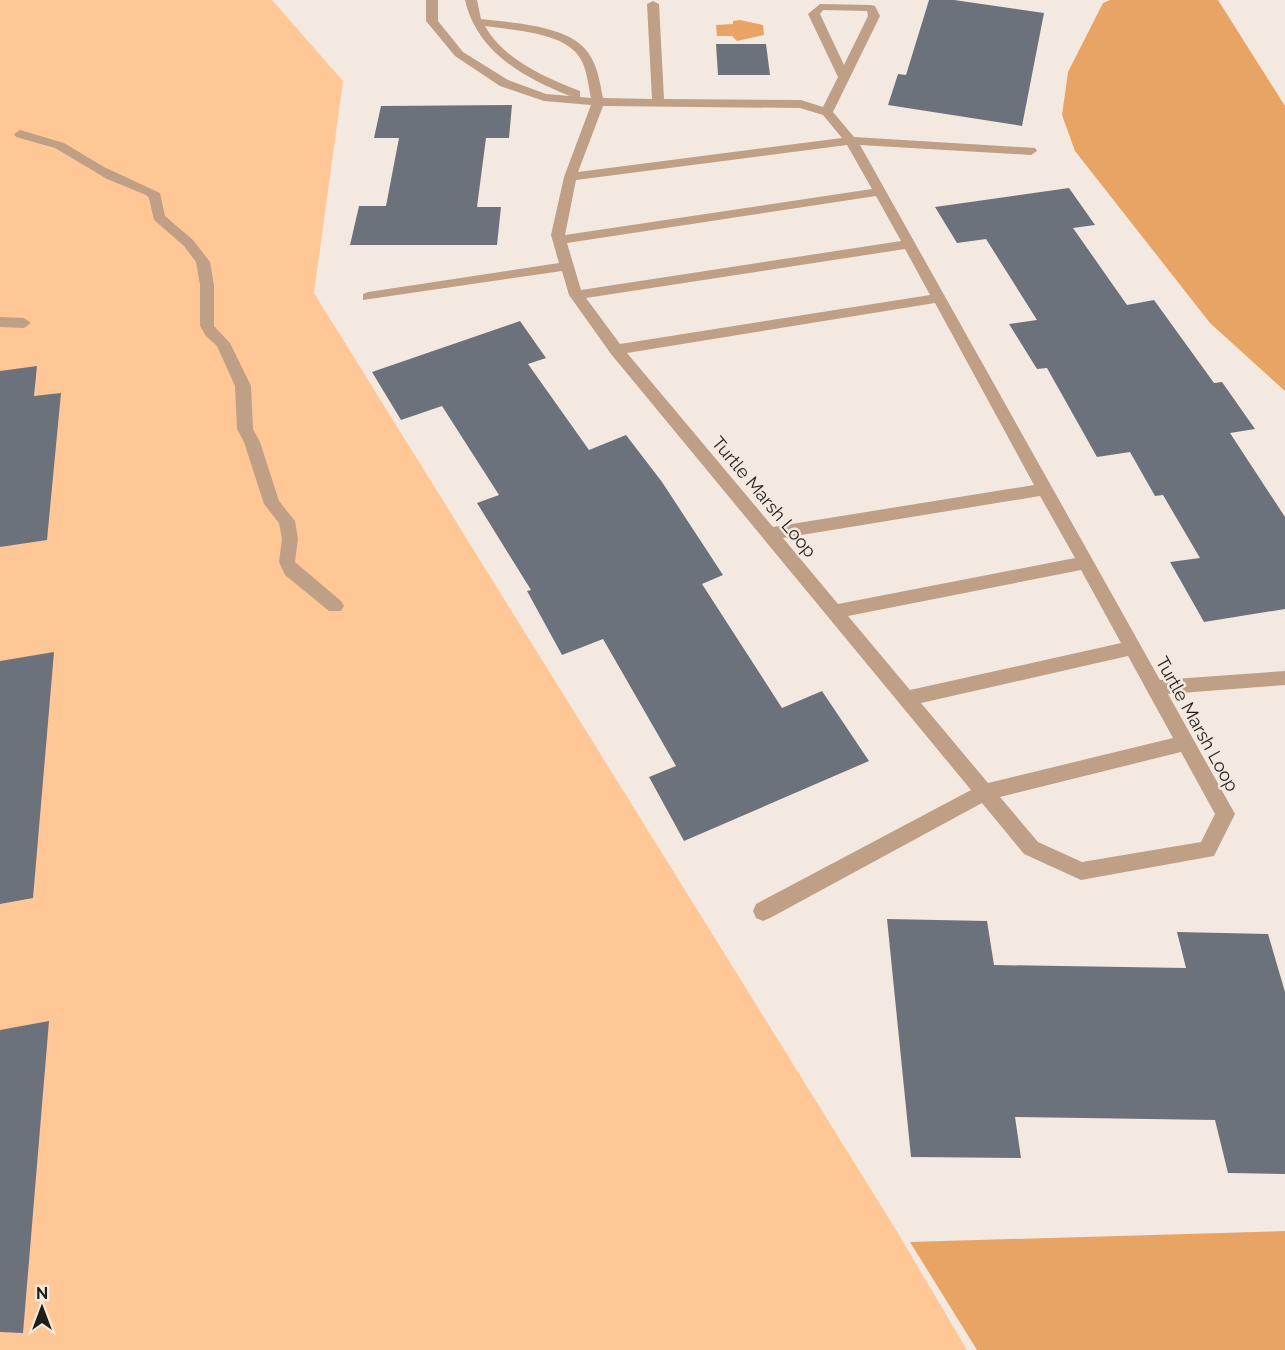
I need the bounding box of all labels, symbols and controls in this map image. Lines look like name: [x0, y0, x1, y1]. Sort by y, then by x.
street label: Turtle Marsh Loop: [708, 432, 821, 561]
street label: Turtle Marsh Loop: [1152, 653, 1243, 795]
north arrow: [12, 1278, 72, 1338]
text: N: [36, 1284, 48, 1303]

